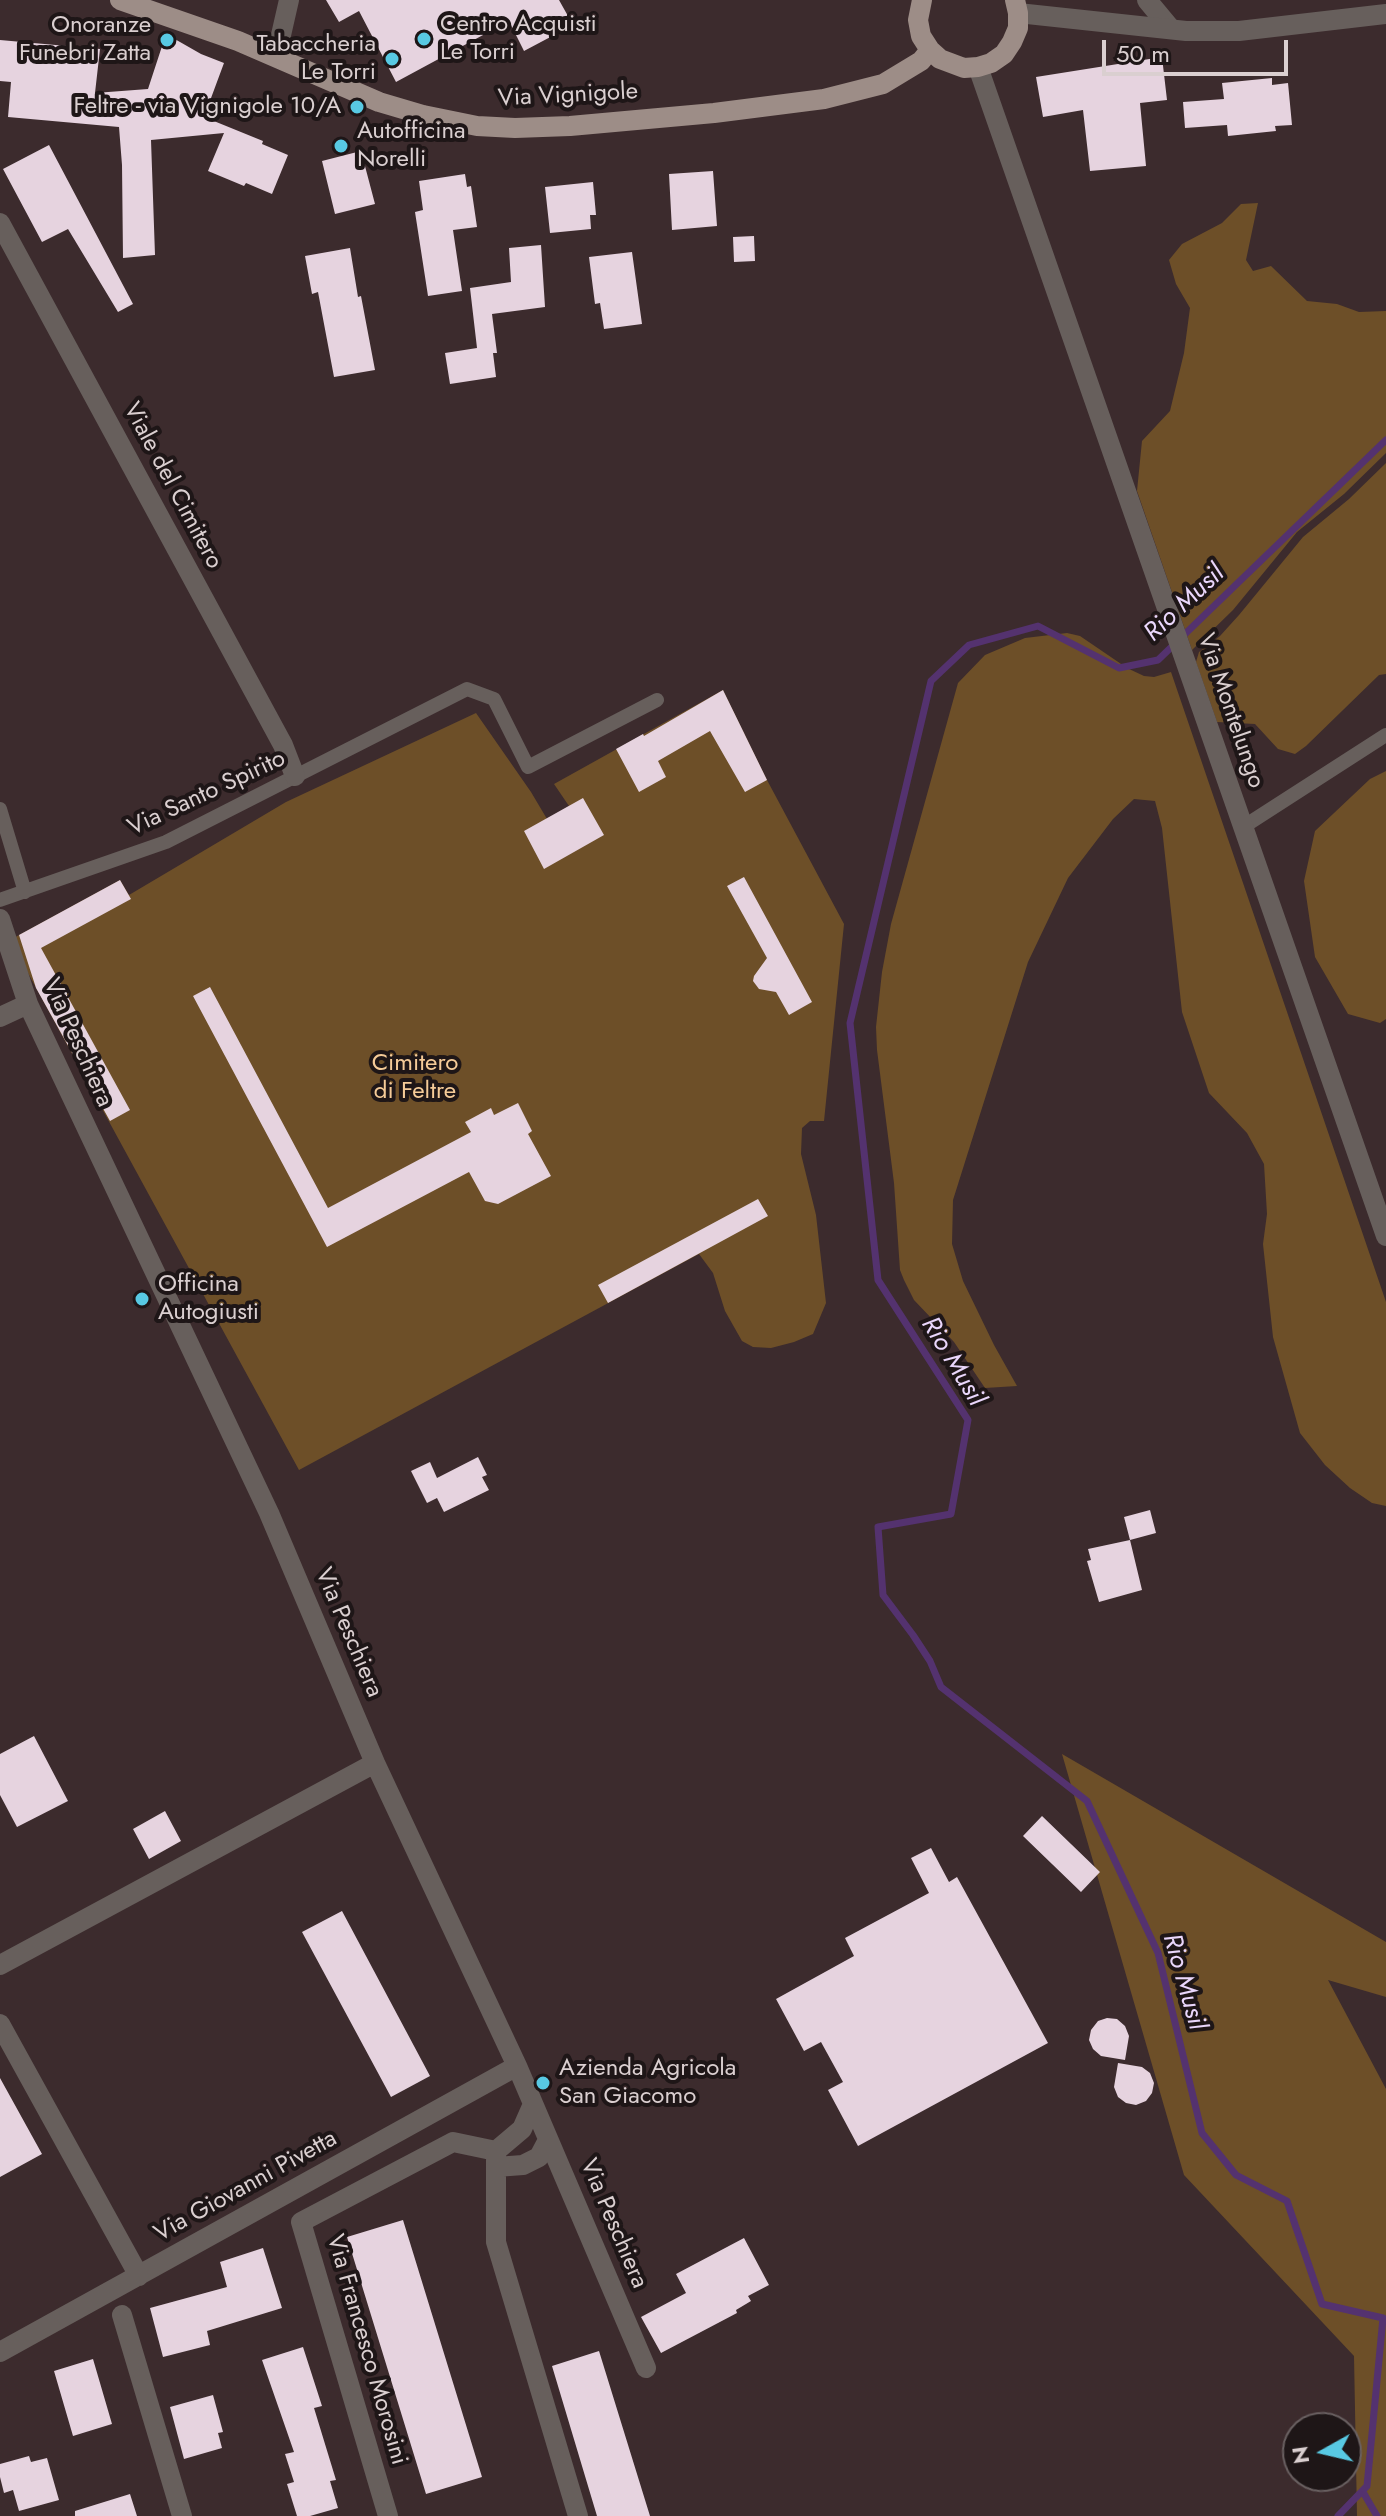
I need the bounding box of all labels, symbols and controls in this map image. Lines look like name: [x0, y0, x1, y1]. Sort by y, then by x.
place label: Centro Acquisti Le Torri: [440, 11, 597, 67]
place label: Onoranze Funebri Zatta: [19, 12, 151, 68]
scale bar: [1106, 24, 1292, 74]
marker: Centro Acquisti Le Torri: [415, 30, 433, 48]
marker: Onoranze Funebri Zatta: [158, 31, 176, 49]
place label: Tabaccheria Le Torri: [257, 31, 376, 87]
text: 50 m: [1116, 36, 1170, 71]
marker: Tabaccheria Le Torri: [383, 50, 401, 68]
street label: Via Vignigole: [497, 78, 639, 114]
place label: Feltre - via Vignigole 10/A: [73, 93, 341, 121]
marker: Feltre - via Vignigole 10/A: [348, 98, 366, 116]
place label: Autofficina Norelli: [357, 118, 466, 174]
marker: Autofficina Norelli: [332, 137, 350, 155]
street label: Viale del Cimitero: [116, 398, 228, 574]
water label: Rio Musil: [1138, 559, 1232, 649]
street label: Via Montelungo: [1190, 630, 1270, 792]
street label: Via Santo Spirito: [124, 745, 290, 843]
street label: Via Peschiera: [36, 974, 118, 1112]
park label: Cimitero di Feltre: [372, 1050, 458, 1106]
place label: Officina Autogiusti: [158, 1271, 259, 1327]
marker: Officina Autogiusti: [133, 1290, 151, 1308]
water label: Rio Musil: [913, 1312, 991, 1412]
street label: Via Peschiera: [308, 1564, 388, 1702]
water label: Rio Musil: [1154, 1930, 1212, 2034]
place label: Azienda Agricola San Giacomo: [559, 2055, 736, 2111]
marker: Azienda Agricola San Giacomo: [534, 2074, 552, 2092]
street label: Via Giovanni Pivetta: [150, 2125, 342, 2249]
street label: Via Peschiera: [573, 2155, 653, 2293]
street label: Via Francesco Morosini: [319, 2232, 413, 2468]
north arrow: [1282, 2412, 1362, 2492]
text: N: [1283, 2444, 1317, 2466]

